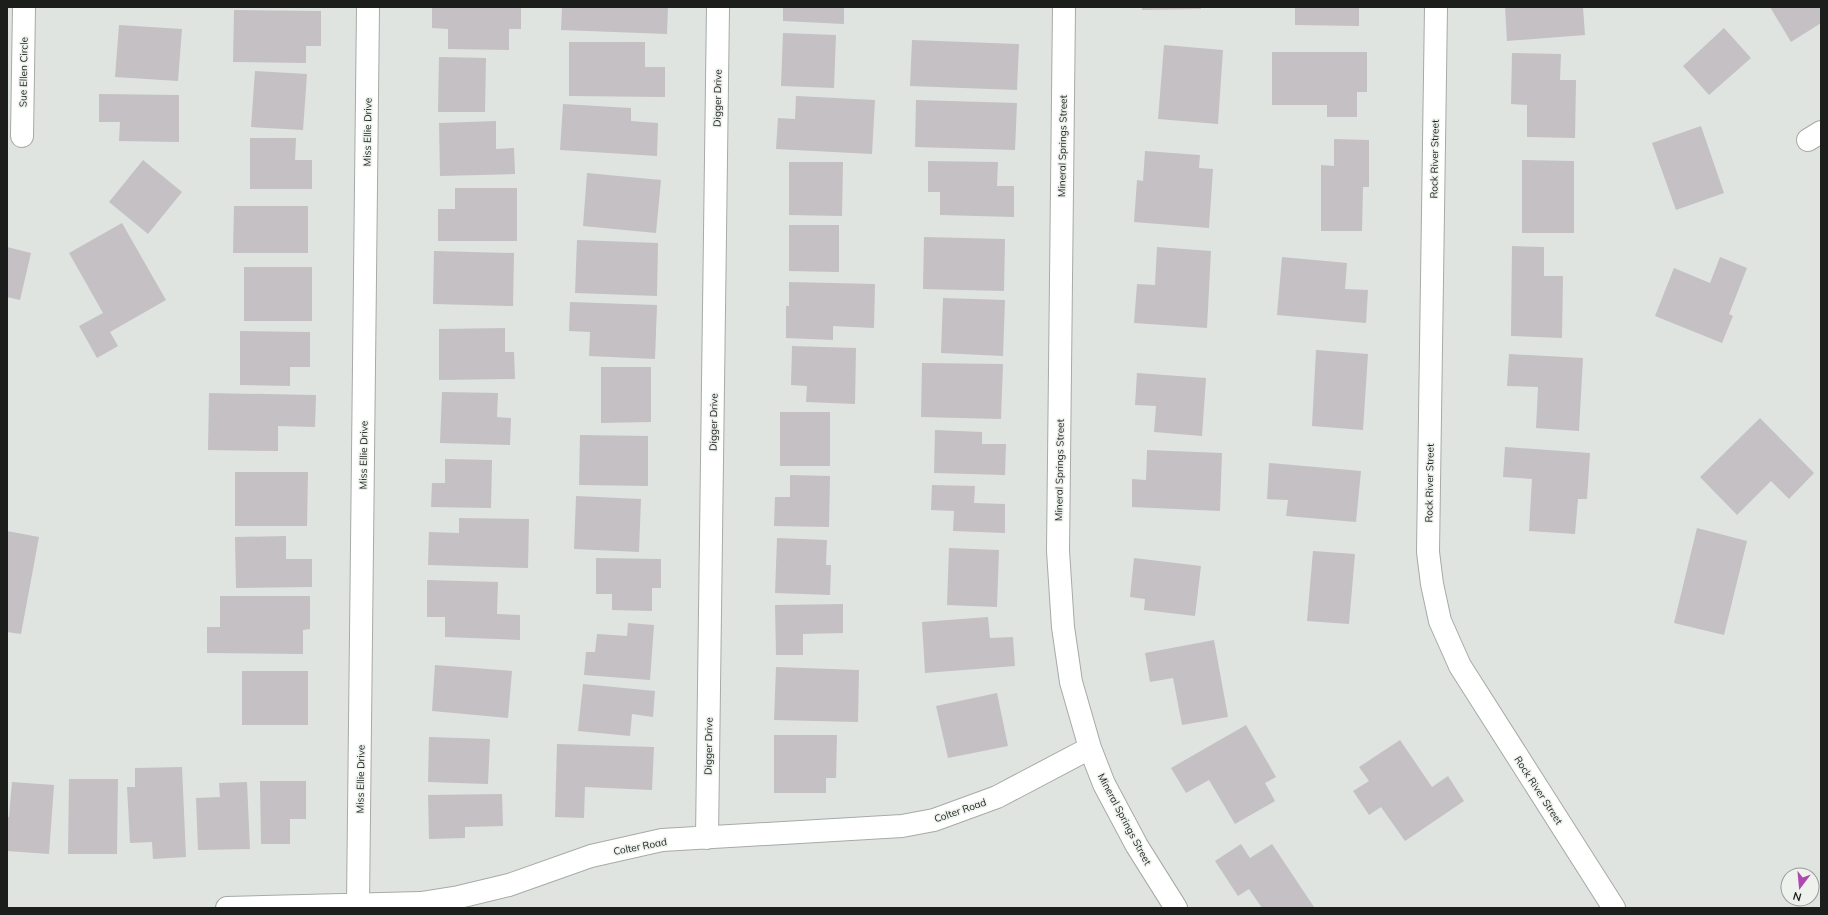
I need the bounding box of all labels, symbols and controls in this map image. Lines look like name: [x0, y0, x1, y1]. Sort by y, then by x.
street label: Sue Ellen Circle: [16, 37, 31, 107]
street label: Digger Drive: [710, 69, 725, 127]
street label: Mineral Springs Street: [1055, 94, 1070, 197]
street label: Miss Ellie Drive: [360, 98, 375, 166]
street label: Rock River Street: [1427, 119, 1442, 199]
street label: Digger Drive: [706, 393, 721, 451]
street label: Mineral Springs Street: [1052, 418, 1067, 521]
street label: Miss Ellie Drive: [356, 421, 371, 489]
street label: Rock River Street: [1422, 443, 1437, 523]
street label: Digger Drive: [701, 717, 716, 775]
street label: Miss Ellie Drive: [353, 745, 368, 813]
street label: Rock River Street: [1512, 754, 1566, 827]
street label: Mineral Springs Street: [1095, 771, 1155, 868]
street label: Colter Road: [932, 795, 988, 825]
street label: Colter Road: [612, 835, 668, 858]
north arrow: [1780, 867, 1820, 907]
text: N: [1791, 889, 1803, 904]

